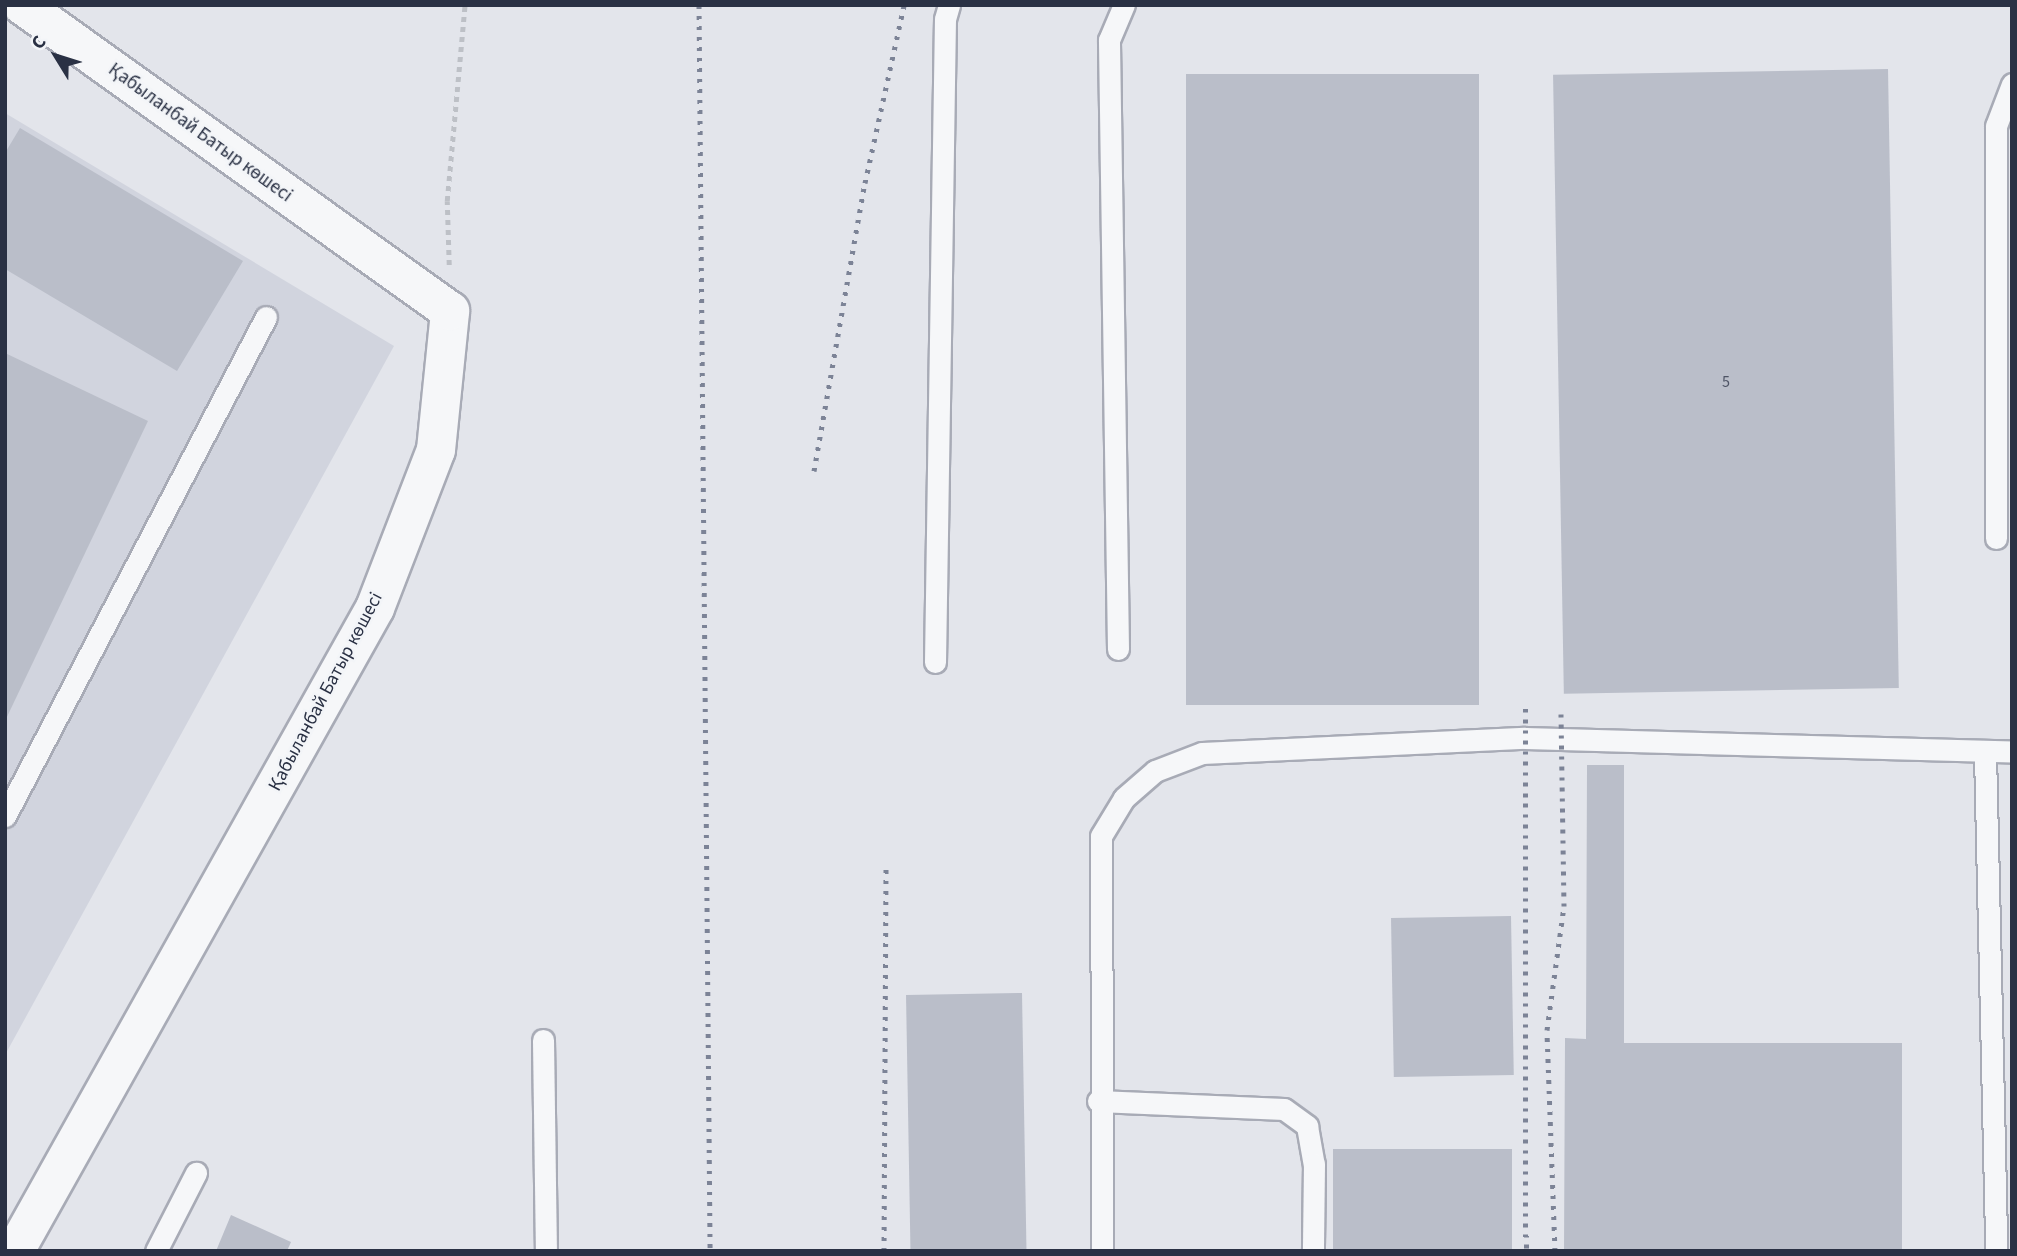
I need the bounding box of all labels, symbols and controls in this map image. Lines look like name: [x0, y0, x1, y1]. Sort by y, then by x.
north arrow: [21, 21, 91, 91]
text: С: [25, 30, 53, 55]
street label: Қабыланбай Батыр көшесі: [104, 59, 296, 207]
house number: 5: [1722, 372, 1730, 392]
street label: Қабыланбай Батыр көшесі: [264, 589, 388, 795]

